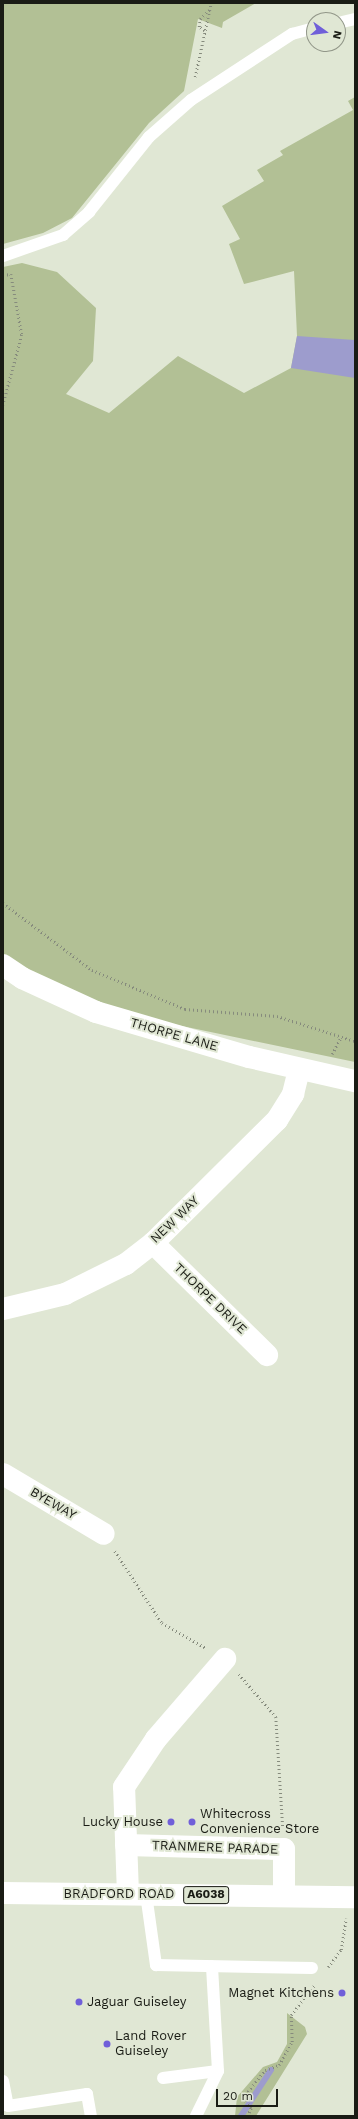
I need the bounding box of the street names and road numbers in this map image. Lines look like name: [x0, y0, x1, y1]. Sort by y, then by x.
street label: THORPE LANE: [128, 1015, 220, 1055]
street label: NEW WAY: [147, 1193, 203, 1247]
street label: THORPE DRIVE: [170, 1260, 250, 1338]
street label: BYEWAY: [27, 1485, 79, 1523]
street label: TRANMERE PARADE: [152, 1838, 278, 1858]
road number: A6038: [183, 1885, 229, 1905]
street label: BRADFORD ROAD: [64, 1886, 174, 1902]

